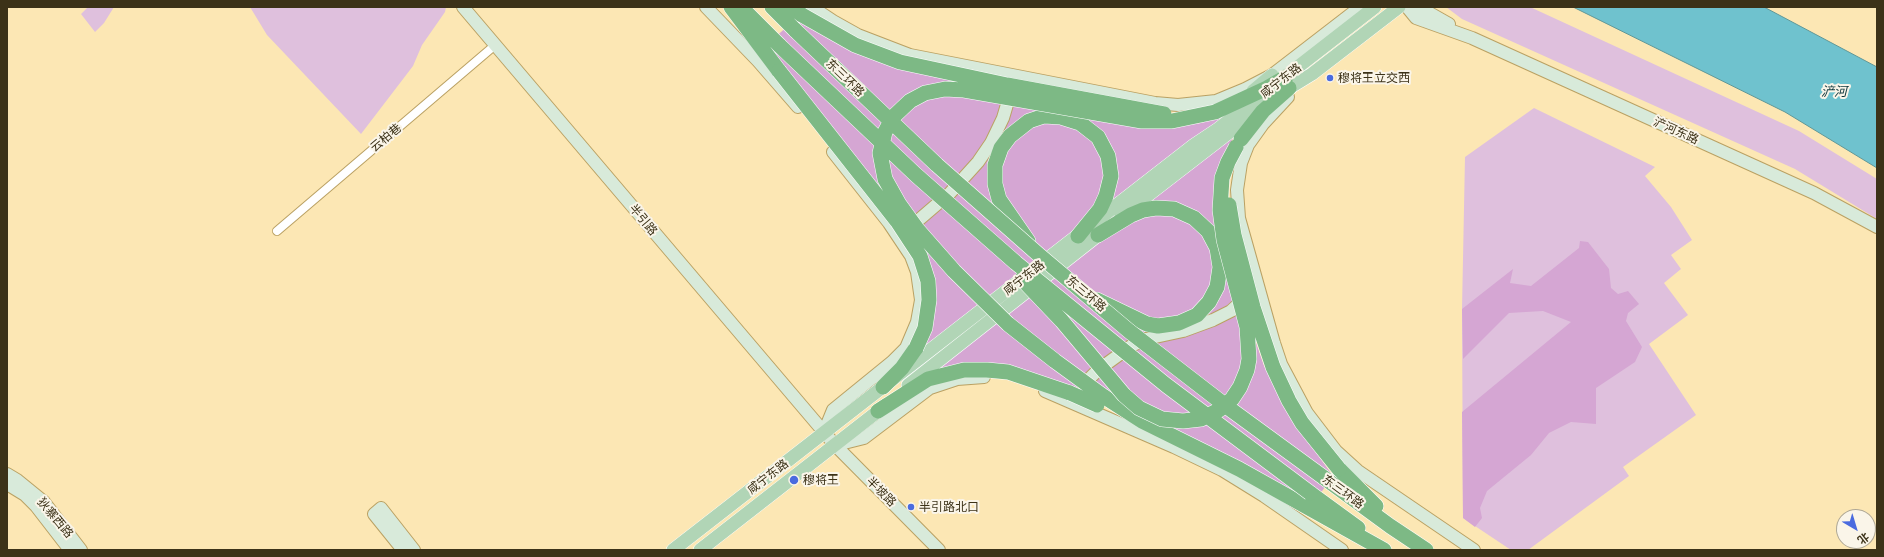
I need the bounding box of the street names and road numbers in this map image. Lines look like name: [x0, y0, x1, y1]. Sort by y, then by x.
street label: 东三环路: [823, 56, 867, 100]
street label: 咸宁东路: [1258, 61, 1304, 101]
street label: 浐河东路: [1651, 115, 1701, 147]
street label: 云柏巷: [368, 121, 404, 155]
street label: 半引路: [626, 202, 660, 238]
street label: 咸宁东路: [1001, 258, 1047, 298]
street label: 东三环路: [1063, 273, 1109, 315]
street label: 咸宁东路: [745, 457, 791, 497]
street label: 东三环路: [1319, 472, 1367, 512]
street label: 半坡路: [863, 474, 899, 510]
street label: 狄寨西路: [34, 495, 76, 541]

